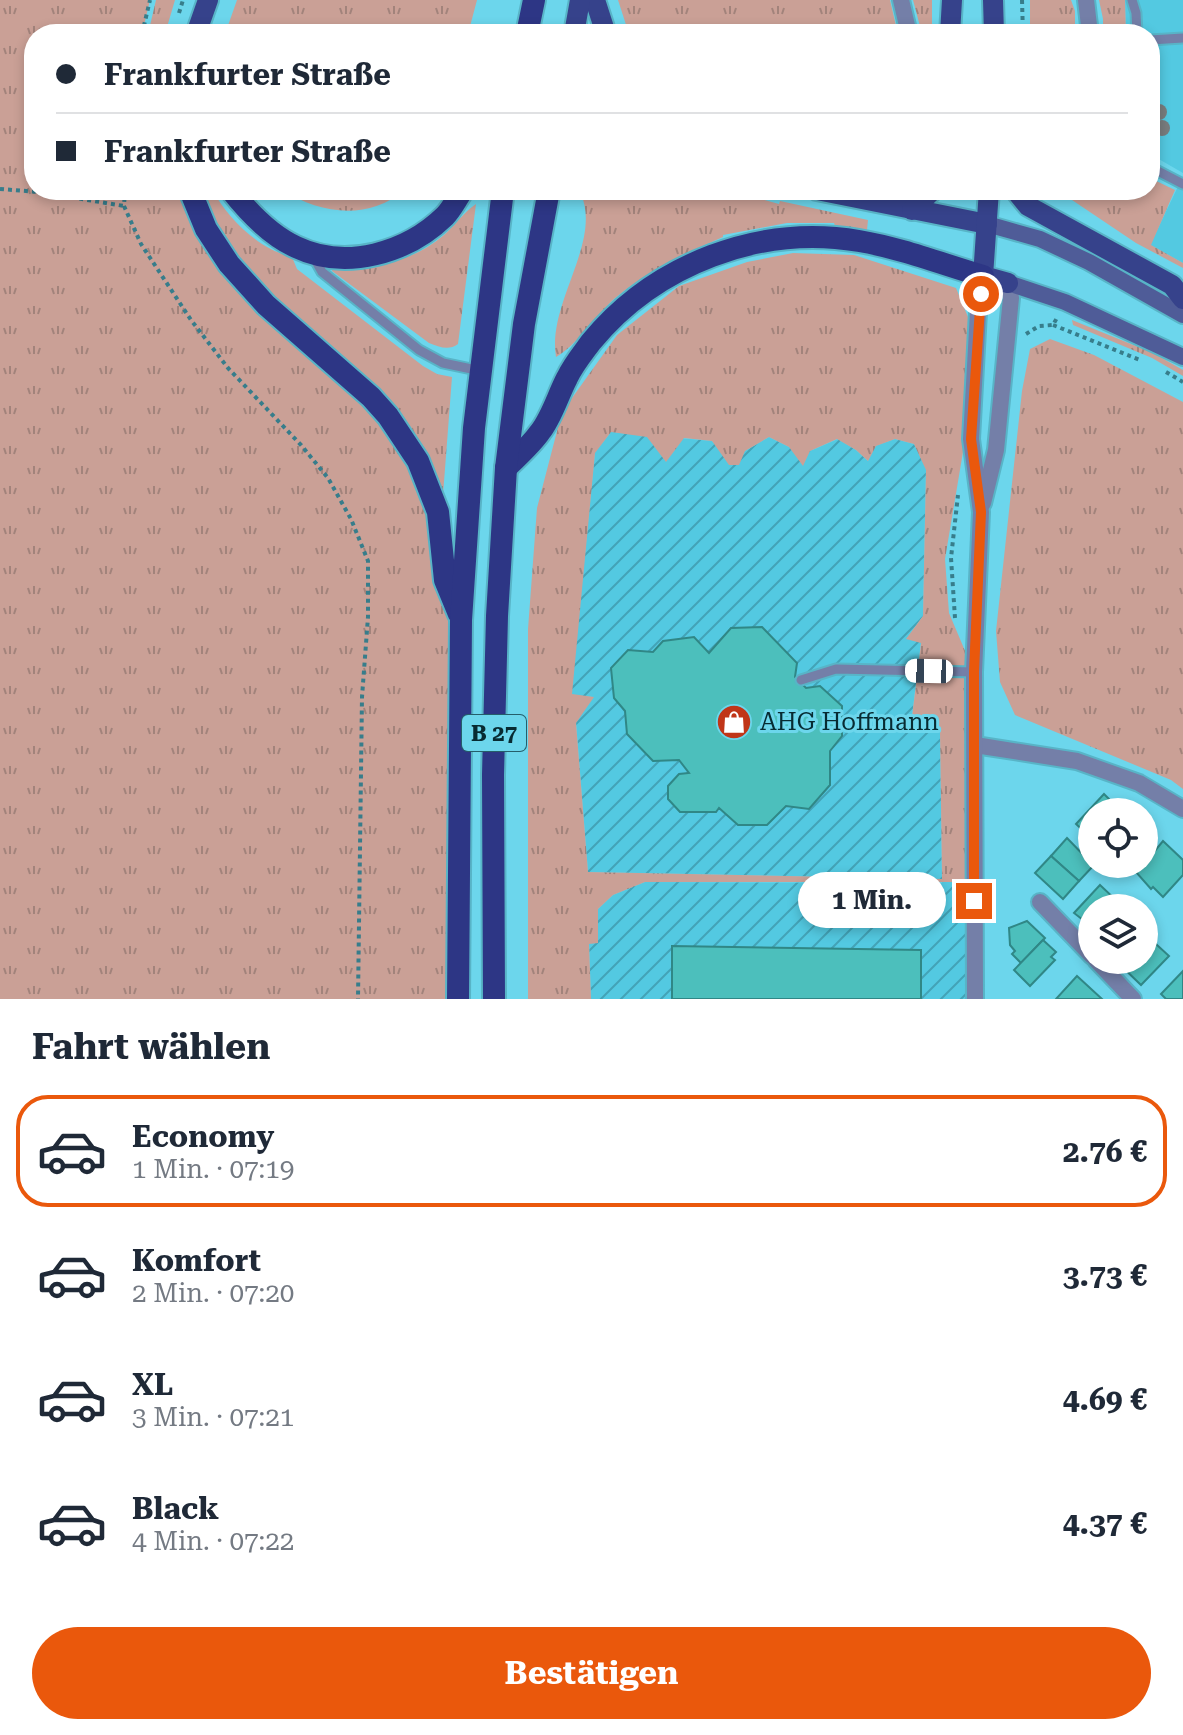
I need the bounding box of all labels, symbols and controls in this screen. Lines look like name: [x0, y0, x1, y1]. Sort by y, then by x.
text: Frankfurter Straße: [104, 57, 391, 92]
text: Frankfurter Straße: [104, 134, 391, 169]
route start: [963, 276, 999, 312]
car: [905, 659, 953, 683]
shop icon: AHG Hoffmann: [715, 703, 753, 741]
place label: AHG Hoffmann: [760, 708, 939, 736]
road number: B 27: [462, 715, 526, 751]
map controls: [1078, 798, 1158, 974]
button: locate: [1078, 798, 1158, 878]
callout: 1 Min.: [798, 873, 946, 929]
route end: [956, 883, 992, 919]
text: 1 Min.: [832, 885, 912, 915]
button: layers: [1078, 894, 1158, 974]
text: Fahrt wählen: [32, 1026, 270, 1068]
icon: car: [36, 1115, 108, 1187]
text: Economy: [132, 1119, 274, 1154]
text: 2.76 €: [1063, 1134, 1147, 1169]
text: 1 Min. · 07:19: [132, 1154, 294, 1184]
icon: car: [36, 1239, 108, 1311]
text: Komfort: [132, 1243, 261, 1278]
text: 3.73 €: [1063, 1258, 1147, 1293]
text: 2 Min. · 07:20: [132, 1278, 294, 1308]
icon: car: [36, 1363, 108, 1435]
text: XL: [132, 1367, 173, 1402]
text: 4.69 €: [1063, 1382, 1147, 1417]
text: 3 Min. · 07:21: [132, 1402, 294, 1432]
icon: car: [36, 1487, 108, 1559]
text: Black: [132, 1491, 219, 1526]
text: 4.37 €: [1063, 1506, 1147, 1541]
text: 4 Min. · 07:22: [132, 1526, 294, 1556]
button: Bestätigen: [32, 1627, 1151, 1719]

